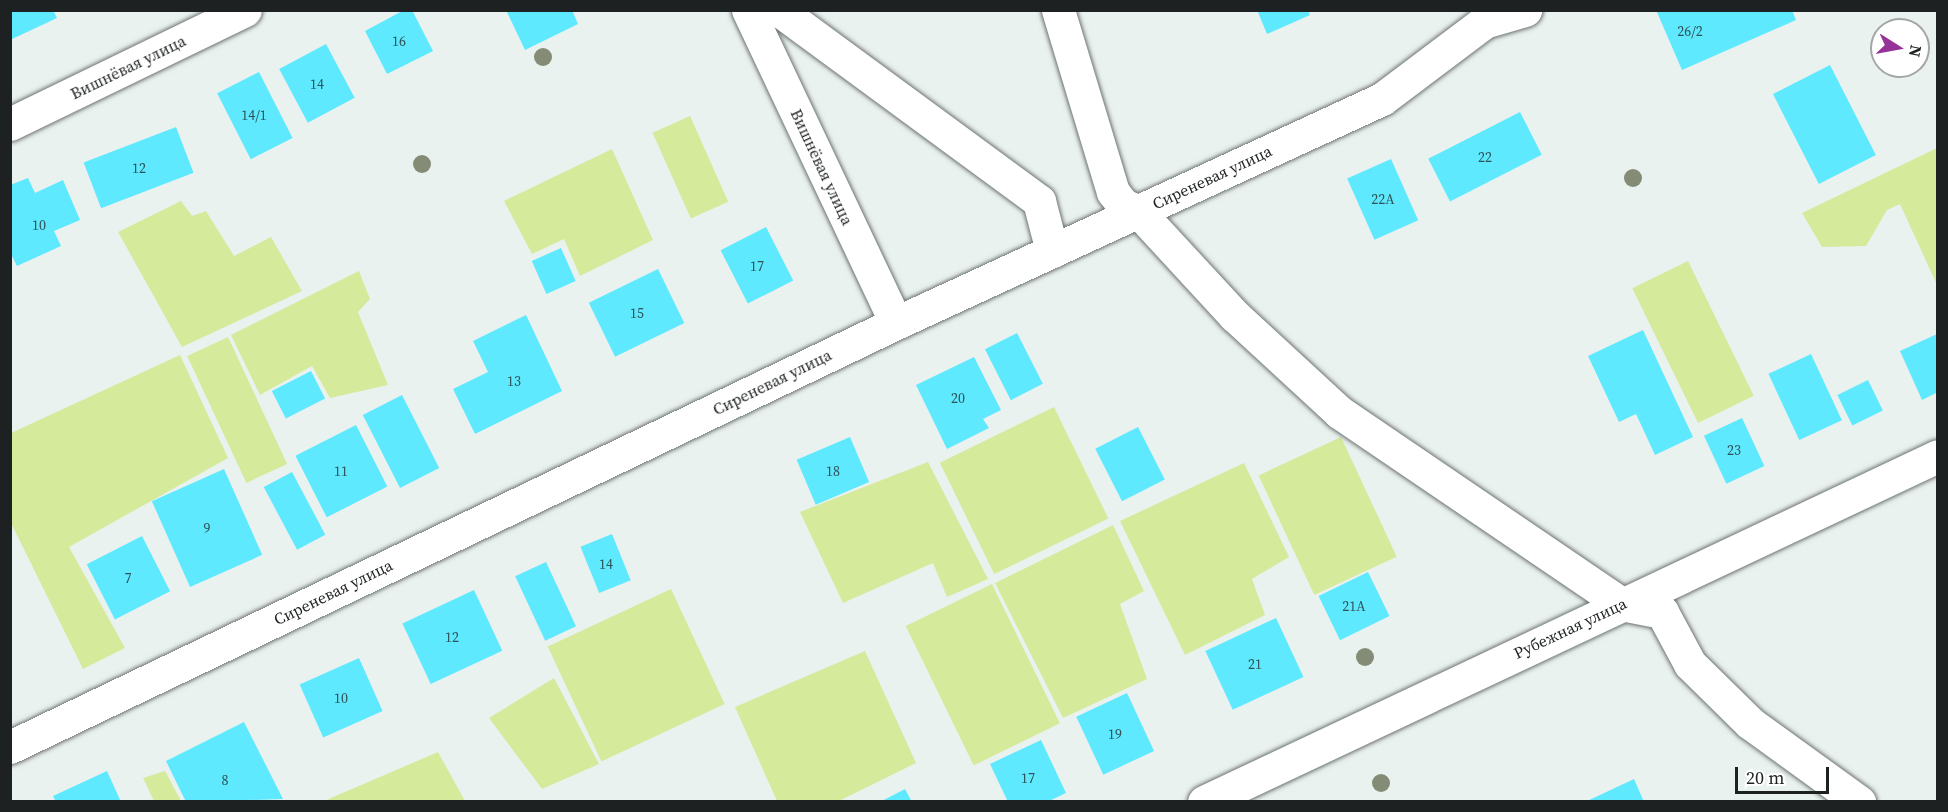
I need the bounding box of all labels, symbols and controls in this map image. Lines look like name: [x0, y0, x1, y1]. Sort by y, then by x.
north arrow: [1870, 18, 1930, 78]
house number: 26/2: [1677, 23, 1703, 39]
street label: Вишнёвая улица: [67, 31, 189, 103]
house number: 16: [392, 33, 406, 49]
text: N: [1904, 43, 1928, 59]
house number: 14: [310, 76, 324, 92]
street label: Вишнёвая улица: [787, 106, 857, 228]
house number: 14/1: [241, 107, 267, 123]
street label: Сиреневая улица: [1149, 141, 1275, 213]
house number: 22: [1478, 149, 1492, 165]
house number: 12: [132, 160, 146, 176]
house number: 22А: [1371, 191, 1395, 207]
house number: 10: [32, 217, 46, 233]
house number: 17: [750, 258, 764, 274]
house number: 15: [630, 305, 644, 321]
street label: Сиреневая улица: [710, 345, 834, 419]
house number: 13: [507, 373, 521, 389]
house number: 20: [951, 390, 965, 406]
house number: 23: [1727, 442, 1741, 458]
house number: 11: [334, 463, 348, 479]
house number: 18: [826, 463, 840, 479]
house number: 9: [204, 520, 210, 536]
street label: Сиреневая улица: [271, 555, 395, 629]
house number: 14: [599, 556, 613, 572]
house number: 7: [125, 570, 131, 586]
street label: Рубежная улица: [1510, 593, 1630, 663]
house number: 21А: [1342, 598, 1366, 614]
house number: 12: [445, 629, 459, 645]
house number: 21: [1248, 656, 1262, 672]
house number: 10: [334, 690, 348, 706]
house number: 19: [1108, 726, 1122, 742]
scale bar: [1738, 755, 1832, 793]
text: 20 m: [1746, 765, 1784, 790]
house number: 17: [1021, 770, 1035, 786]
house number: 8: [222, 772, 228, 788]

